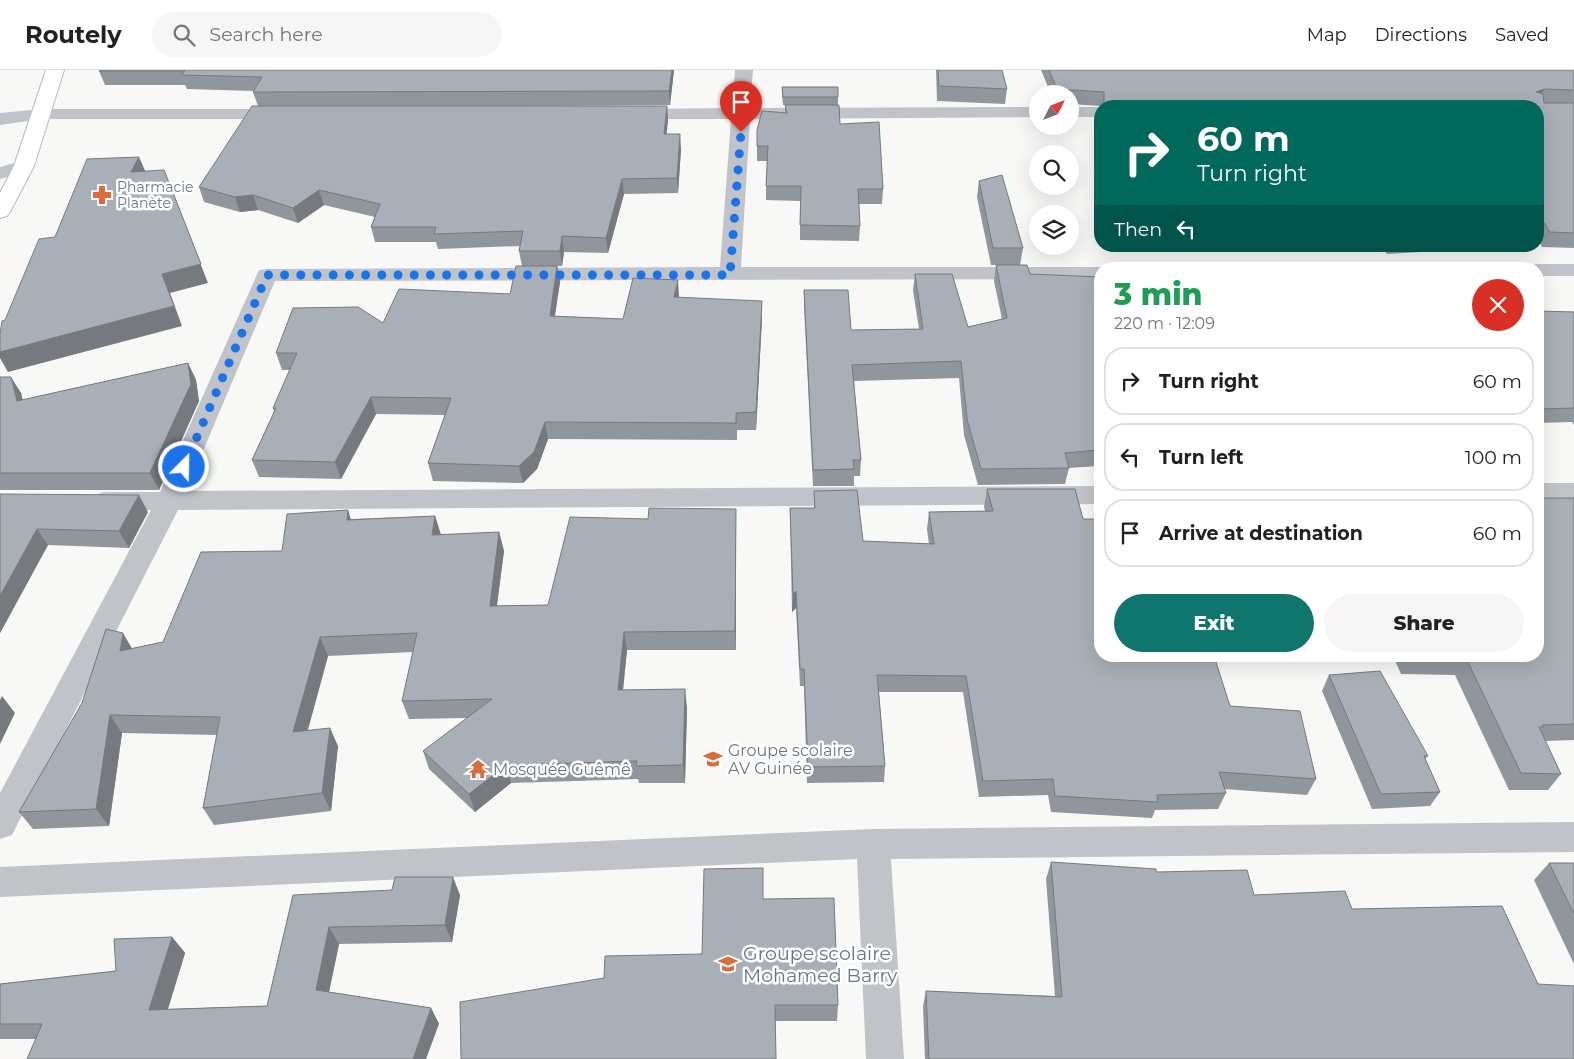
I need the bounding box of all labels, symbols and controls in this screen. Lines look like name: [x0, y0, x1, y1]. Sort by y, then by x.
search box: [152, 12, 502, 57]
text: Routely: [25, 20, 122, 49]
icon: search: [170, 21, 198, 49]
text: Search here: [210, 23, 323, 46]
text: Map: [1307, 24, 1347, 46]
text: Directions: [1375, 24, 1467, 46]
text: Saved: [1495, 24, 1549, 46]
pin: [720, 81, 762, 132]
north arrow: [1029, 85, 1079, 135]
map controls: [1029, 85, 1079, 255]
icon: arrive: [727, 88, 755, 116]
text: 60 m: [1197, 117, 1290, 160]
icon: right: [1114, 120, 1179, 185]
button: search: [1029, 145, 1079, 195]
text: Turn right: [1197, 160, 1307, 187]
place label: Pharmacie Planète: [117, 178, 193, 212]
pharmacy icon: Pharmacie Planète: [91, 184, 113, 206]
button: layers: [1029, 205, 1079, 255]
icon: left: [1172, 215, 1200, 243]
text: Then: [1114, 218, 1162, 241]
text: 3 min: [1114, 276, 1202, 313]
button: close: [1472, 279, 1524, 331]
text: 220 m · 12:09: [1114, 314, 1215, 333]
icon: right: [1116, 367, 1144, 395]
text: Turn right: [1159, 370, 1259, 393]
text: 60 m: [1473, 370, 1522, 393]
position arrow: [157, 440, 209, 492]
icon: left: [1116, 443, 1144, 471]
text: Turn left: [1159, 446, 1244, 469]
text: 100 m: [1465, 446, 1522, 469]
icon: arrive: [1116, 519, 1144, 547]
text: Arrive at destination: [1159, 522, 1363, 545]
text: 60 m: [1473, 522, 1522, 545]
button: Exit: [1114, 594, 1314, 652]
button: Share: [1324, 594, 1524, 652]
place label: Groupe scolaire AV Guinée: [728, 741, 853, 778]
school or university icon: Groupe scolaire AV Guinée: [702, 748, 724, 770]
temple icon: Mosquée Guêmê: [467, 758, 489, 780]
place label: Mosquée Guêmê: [493, 760, 631, 779]
place label: Groupe scolaire Mohamed Barry: [743, 942, 898, 987]
school or university icon: Groupe scolaire Mohamed Barry: [717, 953, 739, 975]

